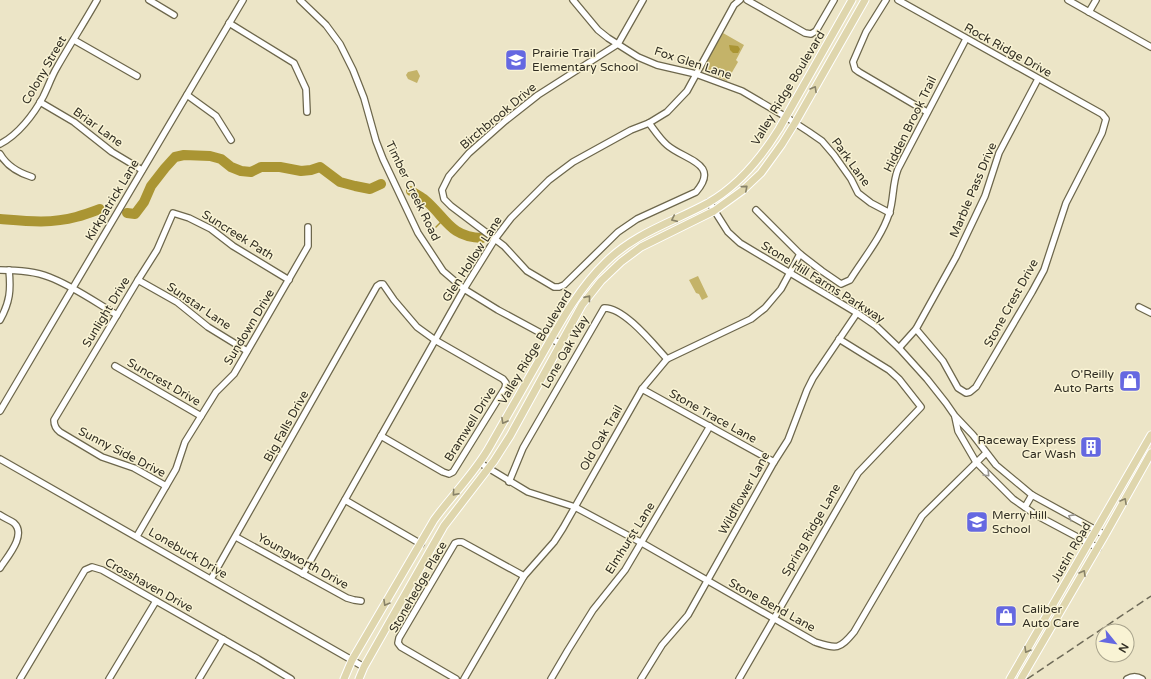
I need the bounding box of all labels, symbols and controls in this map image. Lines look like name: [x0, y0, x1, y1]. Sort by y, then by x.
street label: Rock Ridge Drive: [962, 20, 1054, 80]
street label: Valley Ridge Boulevard: [748, 28, 828, 148]
street label: Colony Street: [19, 33, 69, 107]
street label: Fox Glen Lane: [652, 44, 734, 82]
place label: Prairie Trail Elementary School: [532, 46, 639, 74]
school or university icon: Prairie Trail Elementary School: [503, 47, 529, 73]
street label: Hidden Brook Trail: [881, 74, 939, 174]
street label: Birchbrook Drive: [457, 80, 539, 152]
one-way arrow: [810, 86, 817, 93]
street label: Briar Lane: [70, 104, 126, 150]
street label: Park Lane: [829, 135, 873, 189]
street label: Timber Creek Road: [383, 139, 443, 243]
street label: Marble Pass Drive: [947, 140, 999, 240]
street label: Kirkpatrick Lane: [82, 157, 142, 243]
one-way arrow: [741, 185, 748, 192]
street label: Suncreek Path: [199, 207, 277, 263]
street label: Glen Hollow Lane: [439, 213, 505, 304]
one-way arrow: [671, 214, 679, 222]
street label: Stone Hill Farms Parkway: [759, 238, 888, 326]
street label: Stone Crest Drive: [981, 256, 1041, 350]
street label: Sunlight Drive: [79, 274, 133, 350]
street label: Sunstar Lane: [164, 279, 234, 333]
street label: Sundown Drive: [221, 286, 277, 368]
street label: Valley Ridge Boulevard: [495, 287, 575, 407]
one-way arrow: [583, 296, 590, 303]
street label: Lone Oak Way: [538, 312, 592, 391]
street label: Suncrest Drive: [125, 355, 203, 409]
place label: O'Reilly Auto Parts: [1054, 367, 1115, 395]
shop icon: O'Reilly Auto Parts: [1117, 368, 1143, 394]
street label: Bramwell Drive: [441, 384, 499, 464]
street label: Stone Trace Lane: [667, 386, 759, 446]
street label: Big Falls Drive: [261, 388, 311, 464]
street label: Old Oak Trail: [577, 403, 625, 473]
one-way arrow: [502, 417, 509, 424]
street label: Sunny Side Drive: [76, 424, 168, 480]
place label: Raceway Express Car Wash: [978, 433, 1076, 461]
building icon: Raceway Express Car Wash: [1078, 434, 1104, 460]
street label: Wildflower Lane: [716, 449, 773, 537]
one-way arrow: [982, 469, 990, 477]
street label: Spring Ridge Lane: [779, 481, 843, 579]
one-way arrow: [452, 489, 459, 496]
one-way arrow: [1119, 498, 1126, 505]
street label: Elmhurst Lane: [602, 499, 658, 576]
place label: Merry Hill School: [992, 508, 1047, 536]
school or university icon: Merry Hill School: [964, 509, 990, 535]
one-way arrow: [1068, 514, 1075, 521]
street label: Justin Road: [1048, 520, 1094, 584]
street label: Lonebuck Drive: [146, 525, 230, 581]
street label: Youngworth Drive: [255, 530, 351, 592]
street label: Stonehedge Place: [386, 539, 450, 635]
street label: Crosshaven Drive: [103, 555, 196, 615]
one-way arrow: [1078, 570, 1086, 577]
street label: Stone Bend Lane: [726, 575, 818, 635]
one-way arrow: [383, 599, 390, 606]
place label: Caliber Auto Care: [1022, 602, 1080, 630]
shop icon: Caliber Auto Care: [993, 603, 1019, 629]
north arrow: [1095, 623, 1135, 663]
text: N: [1115, 641, 1131, 655]
one-way arrow: [1025, 646, 1032, 653]

